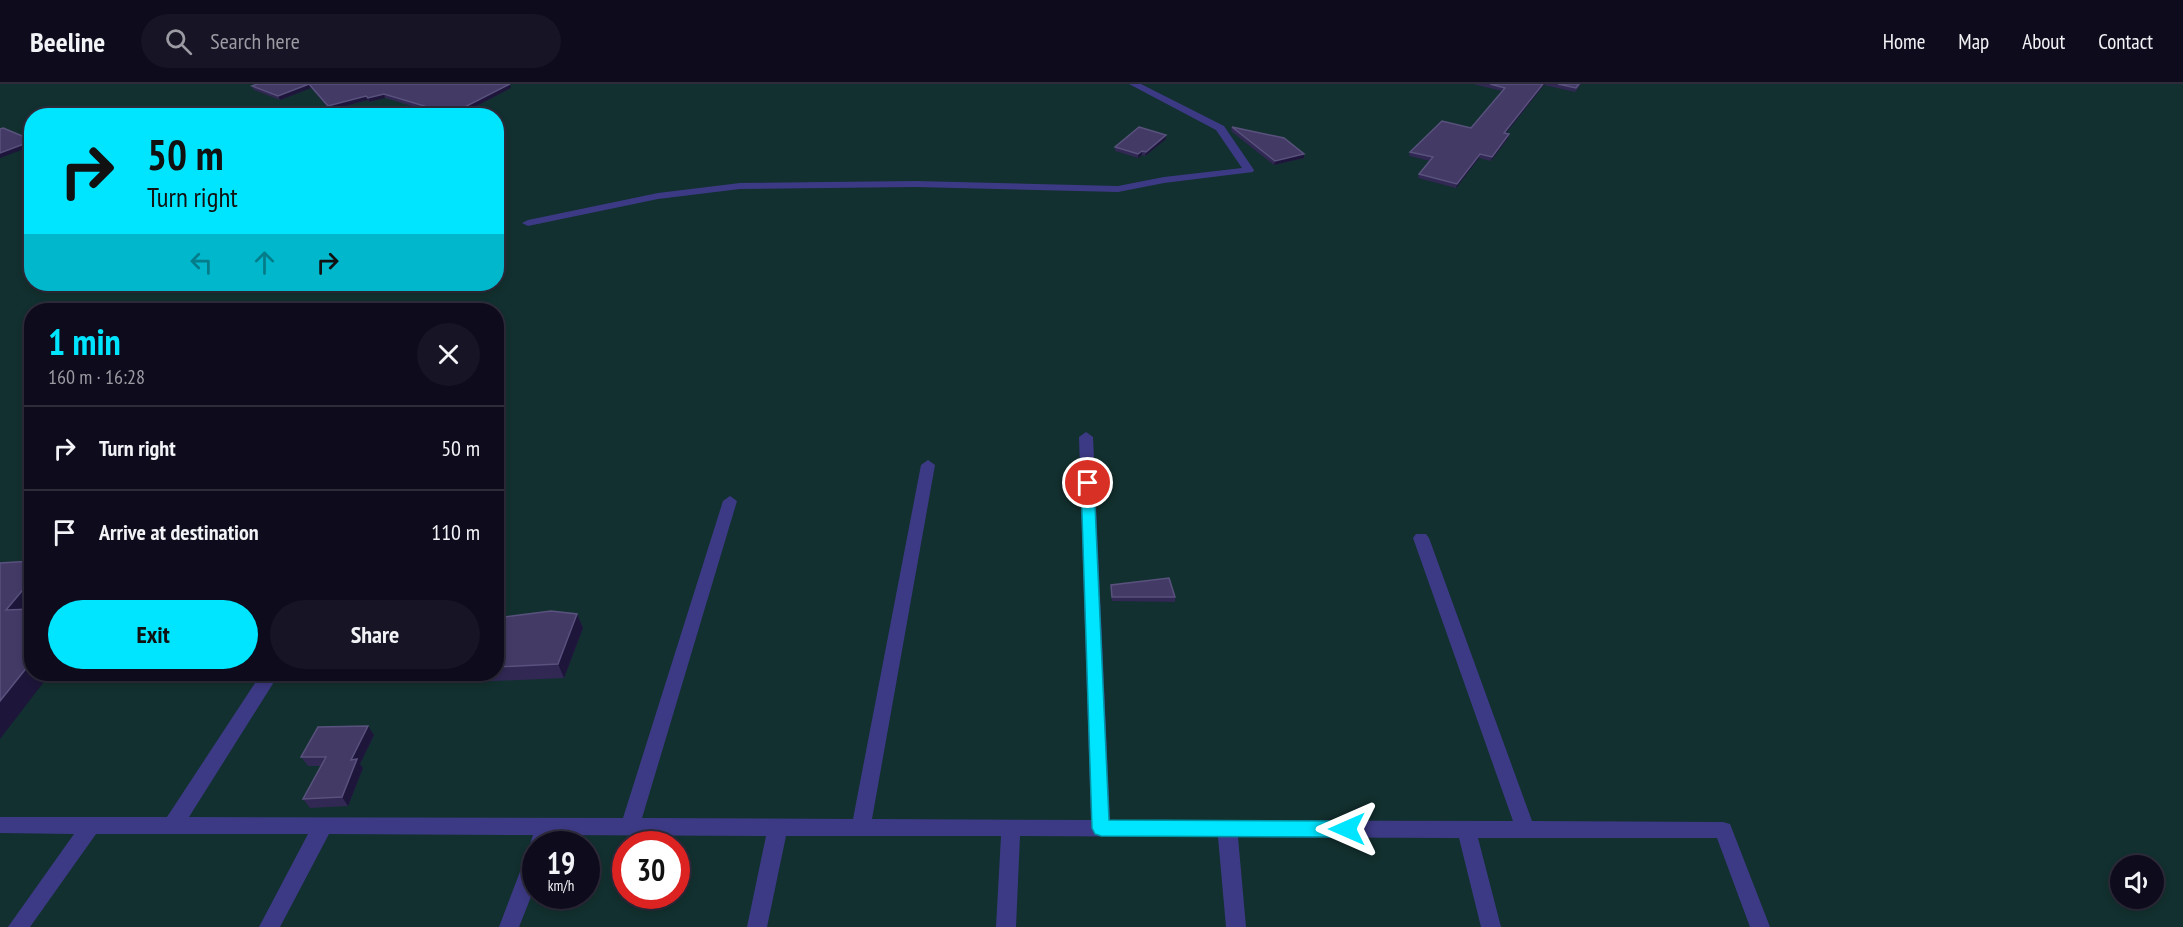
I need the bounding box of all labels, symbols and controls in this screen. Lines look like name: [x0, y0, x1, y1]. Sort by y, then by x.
search box: [141, 14, 561, 68]
text: Beeline: [30, 23, 105, 60]
icon: search: [162, 25, 195, 58]
text: Search here: [210, 27, 300, 55]
text: Home: [1883, 28, 1925, 55]
text: Map: [1958, 28, 1989, 55]
text: About: [2022, 28, 2065, 55]
text: Contact: [2098, 28, 2153, 55]
text: 50 m: [147, 127, 224, 182]
icon: right: [48, 132, 126, 210]
text: Turn right: [147, 180, 238, 214]
icon: left: [185, 246, 218, 279]
icon: ahead: [248, 246, 281, 279]
icon: right: [311, 246, 344, 279]
text: 1 min: [48, 318, 121, 365]
button: close: [417, 323, 480, 386]
text: 160 m · 16:28: [48, 364, 145, 390]
icon: right: [48, 432, 81, 465]
text: Turn right: [99, 434, 176, 462]
text: 50 m: [441, 434, 480, 462]
pin: [1062, 457, 1113, 508]
icon: arrive: [1071, 466, 1104, 499]
icon: arrive: [48, 516, 81, 549]
text: Arrive at destination: [99, 518, 259, 546]
text: 110 m: [431, 518, 480, 546]
button: Exit: [48, 600, 258, 669]
button: Share: [270, 600, 480, 669]
position arrow: [1315, 797, 1379, 861]
speed limit sign: 30: [612, 831, 690, 909]
text: 19: [547, 843, 575, 882]
map controls: [2110, 855, 2164, 909]
button: sound: [2110, 855, 2164, 909]
text: km/h: [548, 876, 574, 895]

